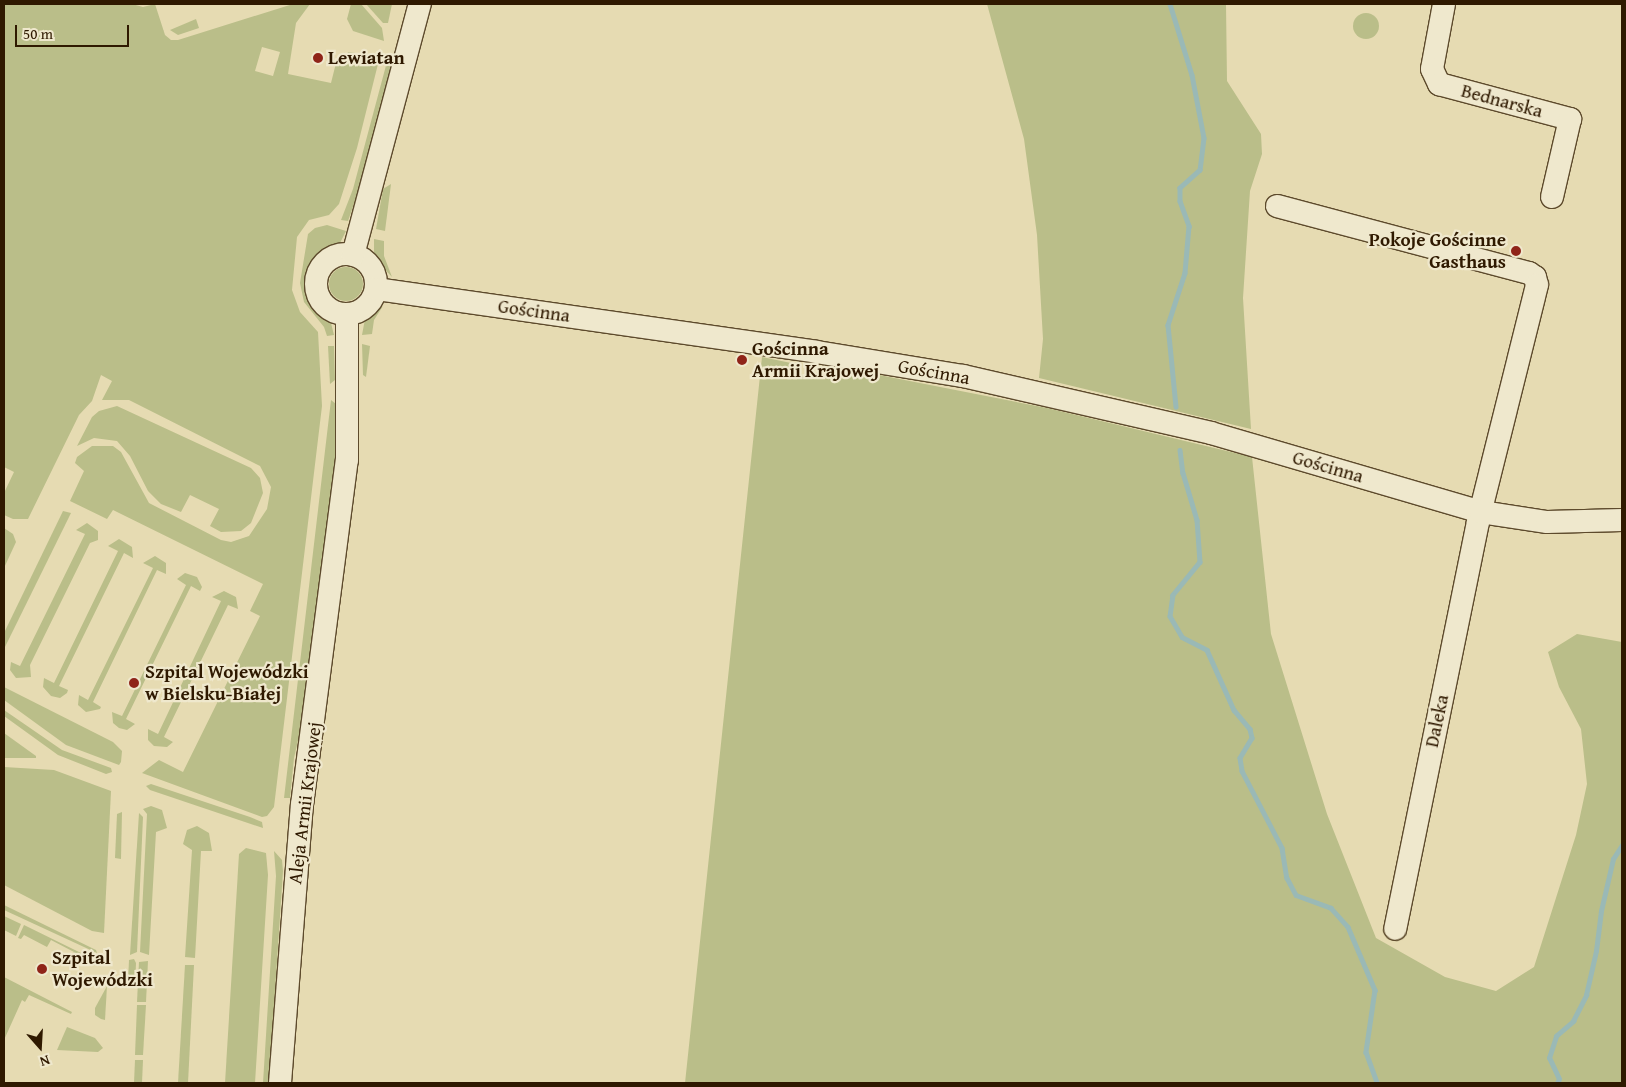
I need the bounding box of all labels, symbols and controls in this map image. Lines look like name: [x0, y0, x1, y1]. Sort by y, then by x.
scale bar: [18, 15, 131, 47]
text: 50 m: [23, 23, 53, 44]
place label: Lewiatan: [328, 47, 405, 69]
marker: Lewiatan: [312, 52, 324, 64]
street label: Bednarska: [1459, 79, 1545, 123]
place label: Pokoje Gościnne Gasthaus: [1369, 229, 1506, 273]
marker: Pokoje Gościnne Gasthaus: [1510, 245, 1522, 257]
street label: Gościnna: [497, 295, 571, 327]
place label: Gościnna Armii Krajowej: [752, 338, 879, 382]
marker: Gościnna Armii Krajowej: [736, 354, 748, 366]
street label: Gościnna: [896, 354, 972, 390]
street label: Gościnna: [1290, 446, 1366, 488]
place label: Szpital Wojewódzki w Bielsku-Białej: [145, 661, 309, 705]
marker: Szpital Wojewódzki w Bielsku-Białej: [127, 676, 141, 690]
street label: Daleka: [1420, 693, 1454, 749]
street label: Aleja Armii Krajowej: [284, 721, 326, 885]
place label: Szpital Wojewódzki: [52, 947, 153, 991]
marker: Szpital Wojewódzki: [36, 963, 48, 975]
north arrow: [15, 1022, 65, 1072]
text: N: [37, 1050, 53, 1072]

